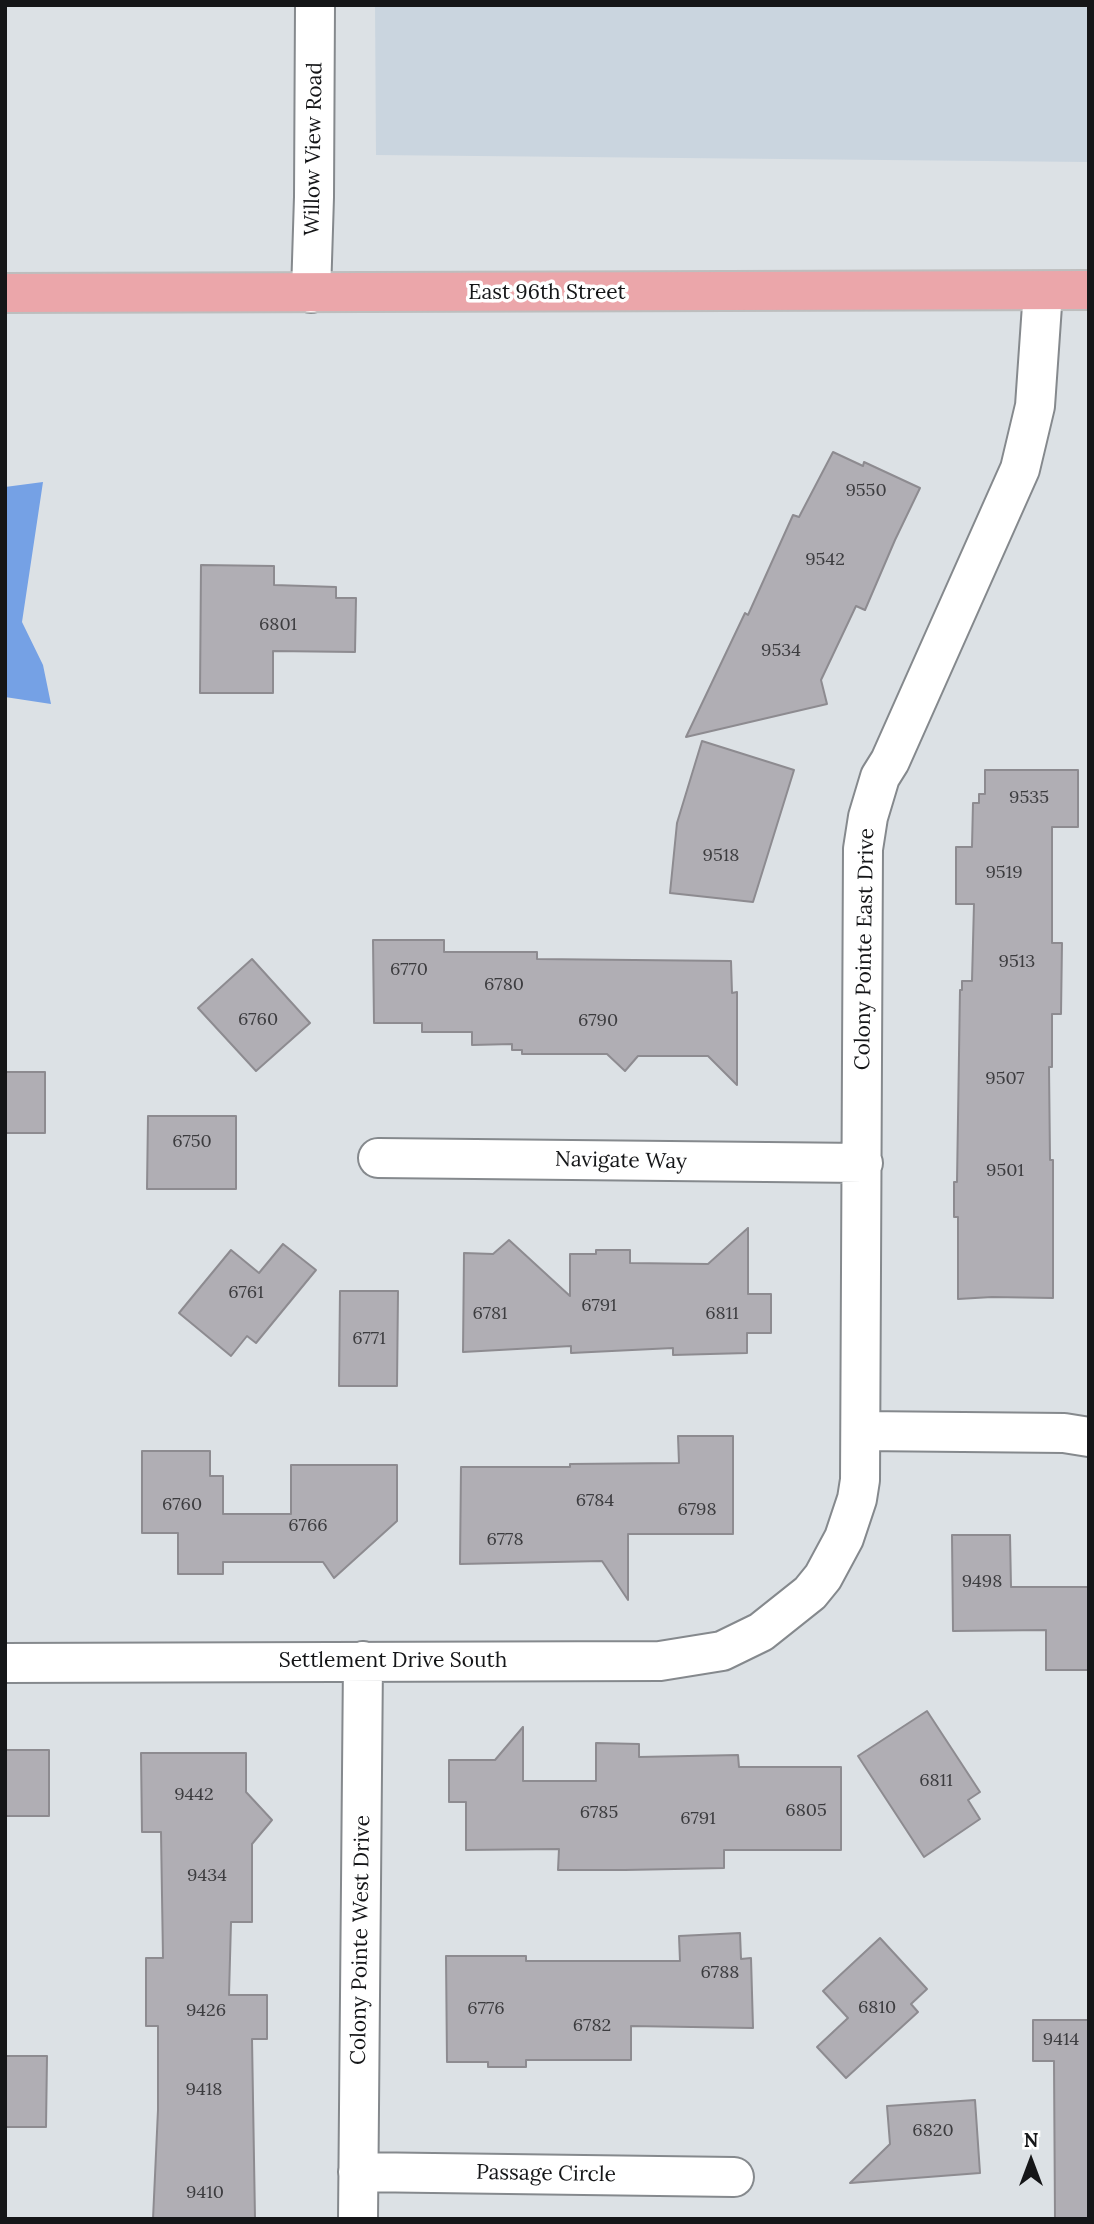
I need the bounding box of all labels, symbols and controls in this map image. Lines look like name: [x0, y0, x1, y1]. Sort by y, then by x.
street label: Willow View Road: [300, 62, 328, 236]
street label: East 96th Street: [468, 280, 626, 306]
house number: 9550: [845, 480, 887, 502]
house number: 9542: [805, 549, 845, 571]
house number: 6801: [259, 614, 297, 636]
house number: 9534: [761, 640, 801, 662]
house number: 9535: [1009, 787, 1049, 809]
street label: Colony Pointe East Drive: [850, 828, 880, 1070]
house number: 9518: [703, 845, 739, 867]
house number: 9519: [985, 862, 1023, 884]
house number: 9513: [999, 951, 1035, 973]
house number: 6770: [390, 959, 428, 981]
house number: 6780: [484, 974, 524, 996]
house number: 6760: [238, 1009, 278, 1031]
house number: 6790: [578, 1010, 618, 1032]
house number: 9507: [985, 1068, 1025, 1090]
house number: 6750: [172, 1131, 212, 1153]
street label: Navigate Way: [555, 1147, 687, 1175]
house number: 9501: [986, 1160, 1024, 1182]
house number: 6761: [228, 1282, 264, 1304]
house number: 6791: [581, 1295, 617, 1317]
house number: 6781: [472, 1303, 508, 1325]
house number: 6811: [705, 1303, 739, 1325]
house number: 6771: [352, 1328, 386, 1350]
house number: 6784: [576, 1490, 614, 1512]
house number: 6760: [162, 1494, 202, 1516]
house number: 6798: [677, 1499, 717, 1521]
house number: 6766: [288, 1515, 328, 1537]
house number: 6778: [487, 1529, 523, 1551]
house number: 9498: [962, 1571, 1002, 1593]
street label: Settlement Drive South: [279, 1648, 507, 1674]
house number: 6811: [919, 1770, 953, 1792]
house number: 9442: [174, 1784, 214, 1806]
house number: 6805: [785, 1800, 827, 1822]
house number: 6785: [580, 1802, 618, 1824]
house number: 6791: [680, 1808, 716, 1830]
street label: Colony Pointe West Drive: [346, 1815, 376, 2065]
house number: 9434: [187, 1865, 227, 1887]
house number: 6788: [701, 1962, 739, 1984]
house number: 6810: [858, 1997, 896, 2019]
house number: 6776: [467, 1998, 505, 2020]
house number: 9426: [186, 2000, 226, 2022]
house number: 6782: [573, 2015, 611, 2037]
house number: 9414: [1043, 2029, 1079, 2051]
house number: 9418: [186, 2079, 222, 2101]
house number: 6820: [912, 2120, 954, 2142]
north arrow: [996, 2126, 1066, 2196]
text: N: [1024, 2128, 1038, 2152]
street label: Passage Circle: [476, 2160, 616, 2188]
house number: 9410: [186, 2182, 224, 2204]

